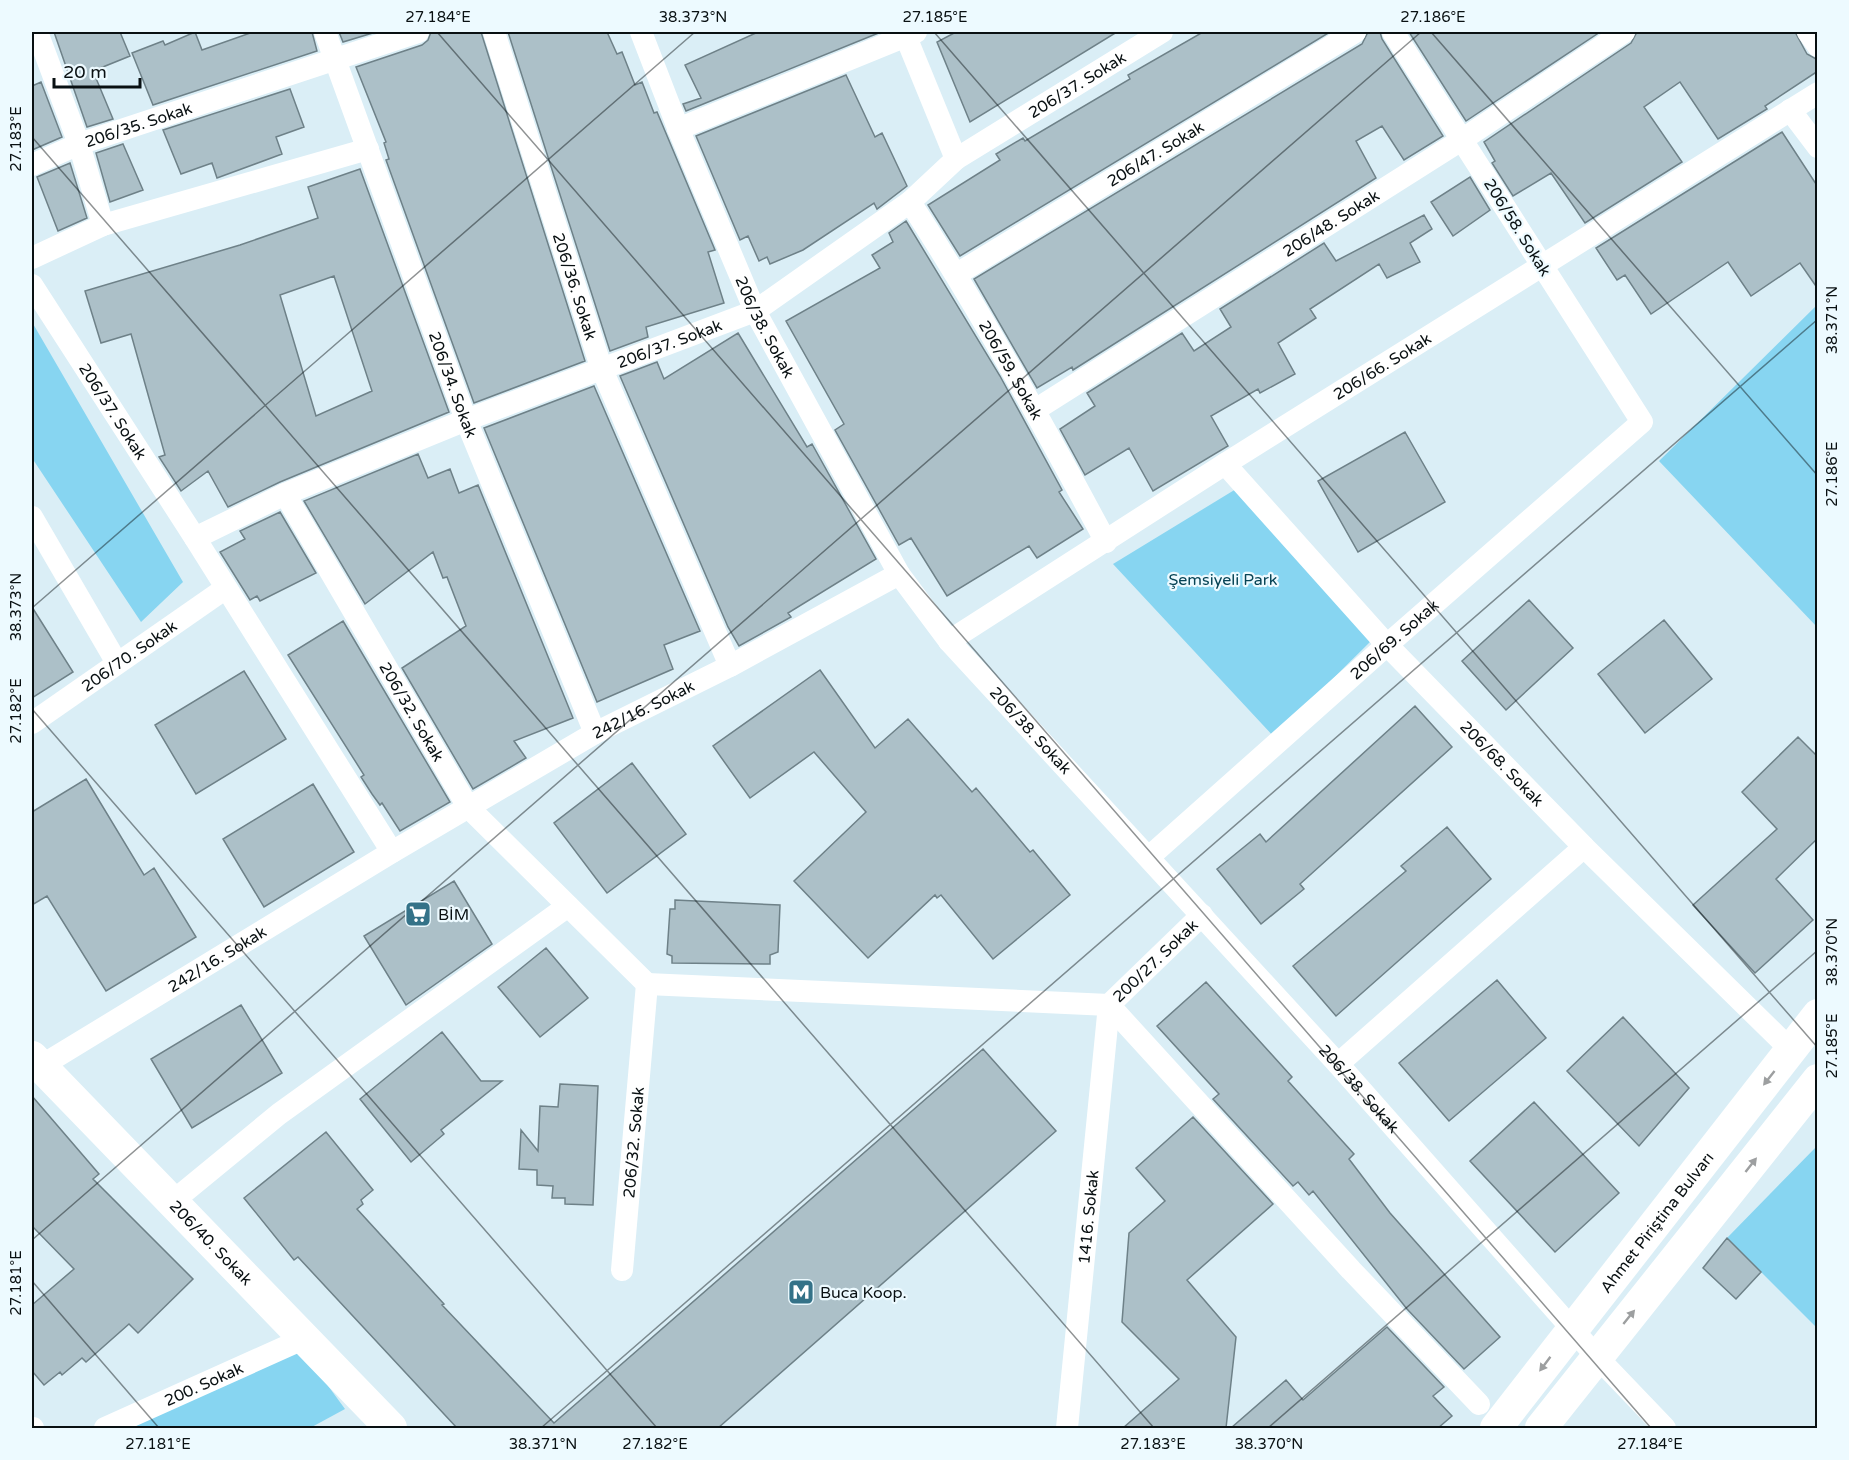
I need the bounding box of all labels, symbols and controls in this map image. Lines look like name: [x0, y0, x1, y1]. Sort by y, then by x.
text: 27.184°E: [405, 8, 471, 26]
text: 38.373°N: [659, 8, 727, 26]
text: 27.185°E: [902, 8, 968, 26]
text: 27.186°E: [1400, 8, 1466, 26]
street label: 206/37. Sokak: [1025, 48, 1130, 123]
scale bar: [54, 51, 140, 89]
text: 20 m: [63, 61, 107, 83]
street label: 206/35. Sokak: [83, 98, 195, 152]
text: 27.183°E: [7, 106, 25, 172]
street label: 206/47. Sokak: [1104, 117, 1208, 191]
street label: 206/58. Sokak: [1479, 175, 1555, 280]
street label: 206/48. Sokak: [1279, 185, 1384, 262]
street label: 206/36. Sokak: [548, 230, 601, 343]
street label: 206/38. Sokak: [730, 273, 799, 382]
text: 38.371°N: [1823, 286, 1841, 354]
street label: 206/37. Sokak: [614, 315, 725, 373]
street label: 206/59. Sokak: [974, 317, 1047, 424]
street label: 206/66. Sokak: [1330, 328, 1435, 405]
street label: 206/34. Sokak: [424, 329, 481, 441]
street label: 206/37. Sokak: [74, 360, 151, 464]
text: 27.186°E: [1823, 441, 1841, 507]
park label: Şemsiyeli Park: [1168, 570, 1278, 590]
text: 38.373°N: [7, 573, 25, 641]
street label: 206/69. Sokak: [1346, 595, 1443, 684]
street label: 206/70. Sokak: [78, 616, 181, 697]
street label: 206/32. Sokak: [375, 659, 448, 766]
street label: 242/16. Sokak: [589, 676, 698, 744]
text: 27.182°E: [7, 678, 25, 744]
street label: 206/38. Sokak: [985, 683, 1076, 779]
street label: 206/68. Sokak: [1455, 717, 1548, 811]
supermarket icon: BİM: [403, 899, 433, 929]
place label: BİM: [438, 905, 469, 925]
street label: 200/27. Sokak: [1109, 915, 1203, 1007]
text: 38.370°N: [1823, 918, 1841, 986]
street label: 242/16. Sokak: [165, 922, 271, 997]
text: 27.185°E: [1823, 1013, 1841, 1079]
street label: 206/38. Sokak: [1314, 1041, 1403, 1138]
one-way arrow: [1762, 1070, 1775, 1086]
street label: 206/32. Sokak: [619, 1086, 649, 1199]
street label: Ahmet Piriştina Bulvarı: [1596, 1148, 1718, 1297]
one-way arrow: [1745, 1157, 1758, 1173]
street label: 1416. Sokak: [1074, 1169, 1104, 1265]
street label: 206/40. Sokak: [165, 1196, 257, 1290]
text: 27.181°E: [7, 1250, 25, 1316]
metro station icon: Buca Koop.: [786, 1277, 816, 1307]
place label: Buca Koop.: [820, 1283, 907, 1303]
one-way arrow: [1623, 1309, 1636, 1325]
one-way arrow: [1539, 1355, 1551, 1371]
street label: 200. Sokak: [161, 1358, 247, 1411]
text: 27.181°E: [125, 1435, 191, 1453]
text: 38.371°N: [509, 1435, 577, 1453]
text: 27.182°E: [622, 1435, 688, 1453]
text: 27.183°E: [1120, 1435, 1186, 1453]
text: 38.370°N: [1235, 1435, 1303, 1453]
text: 27.184°E: [1617, 1435, 1683, 1453]

